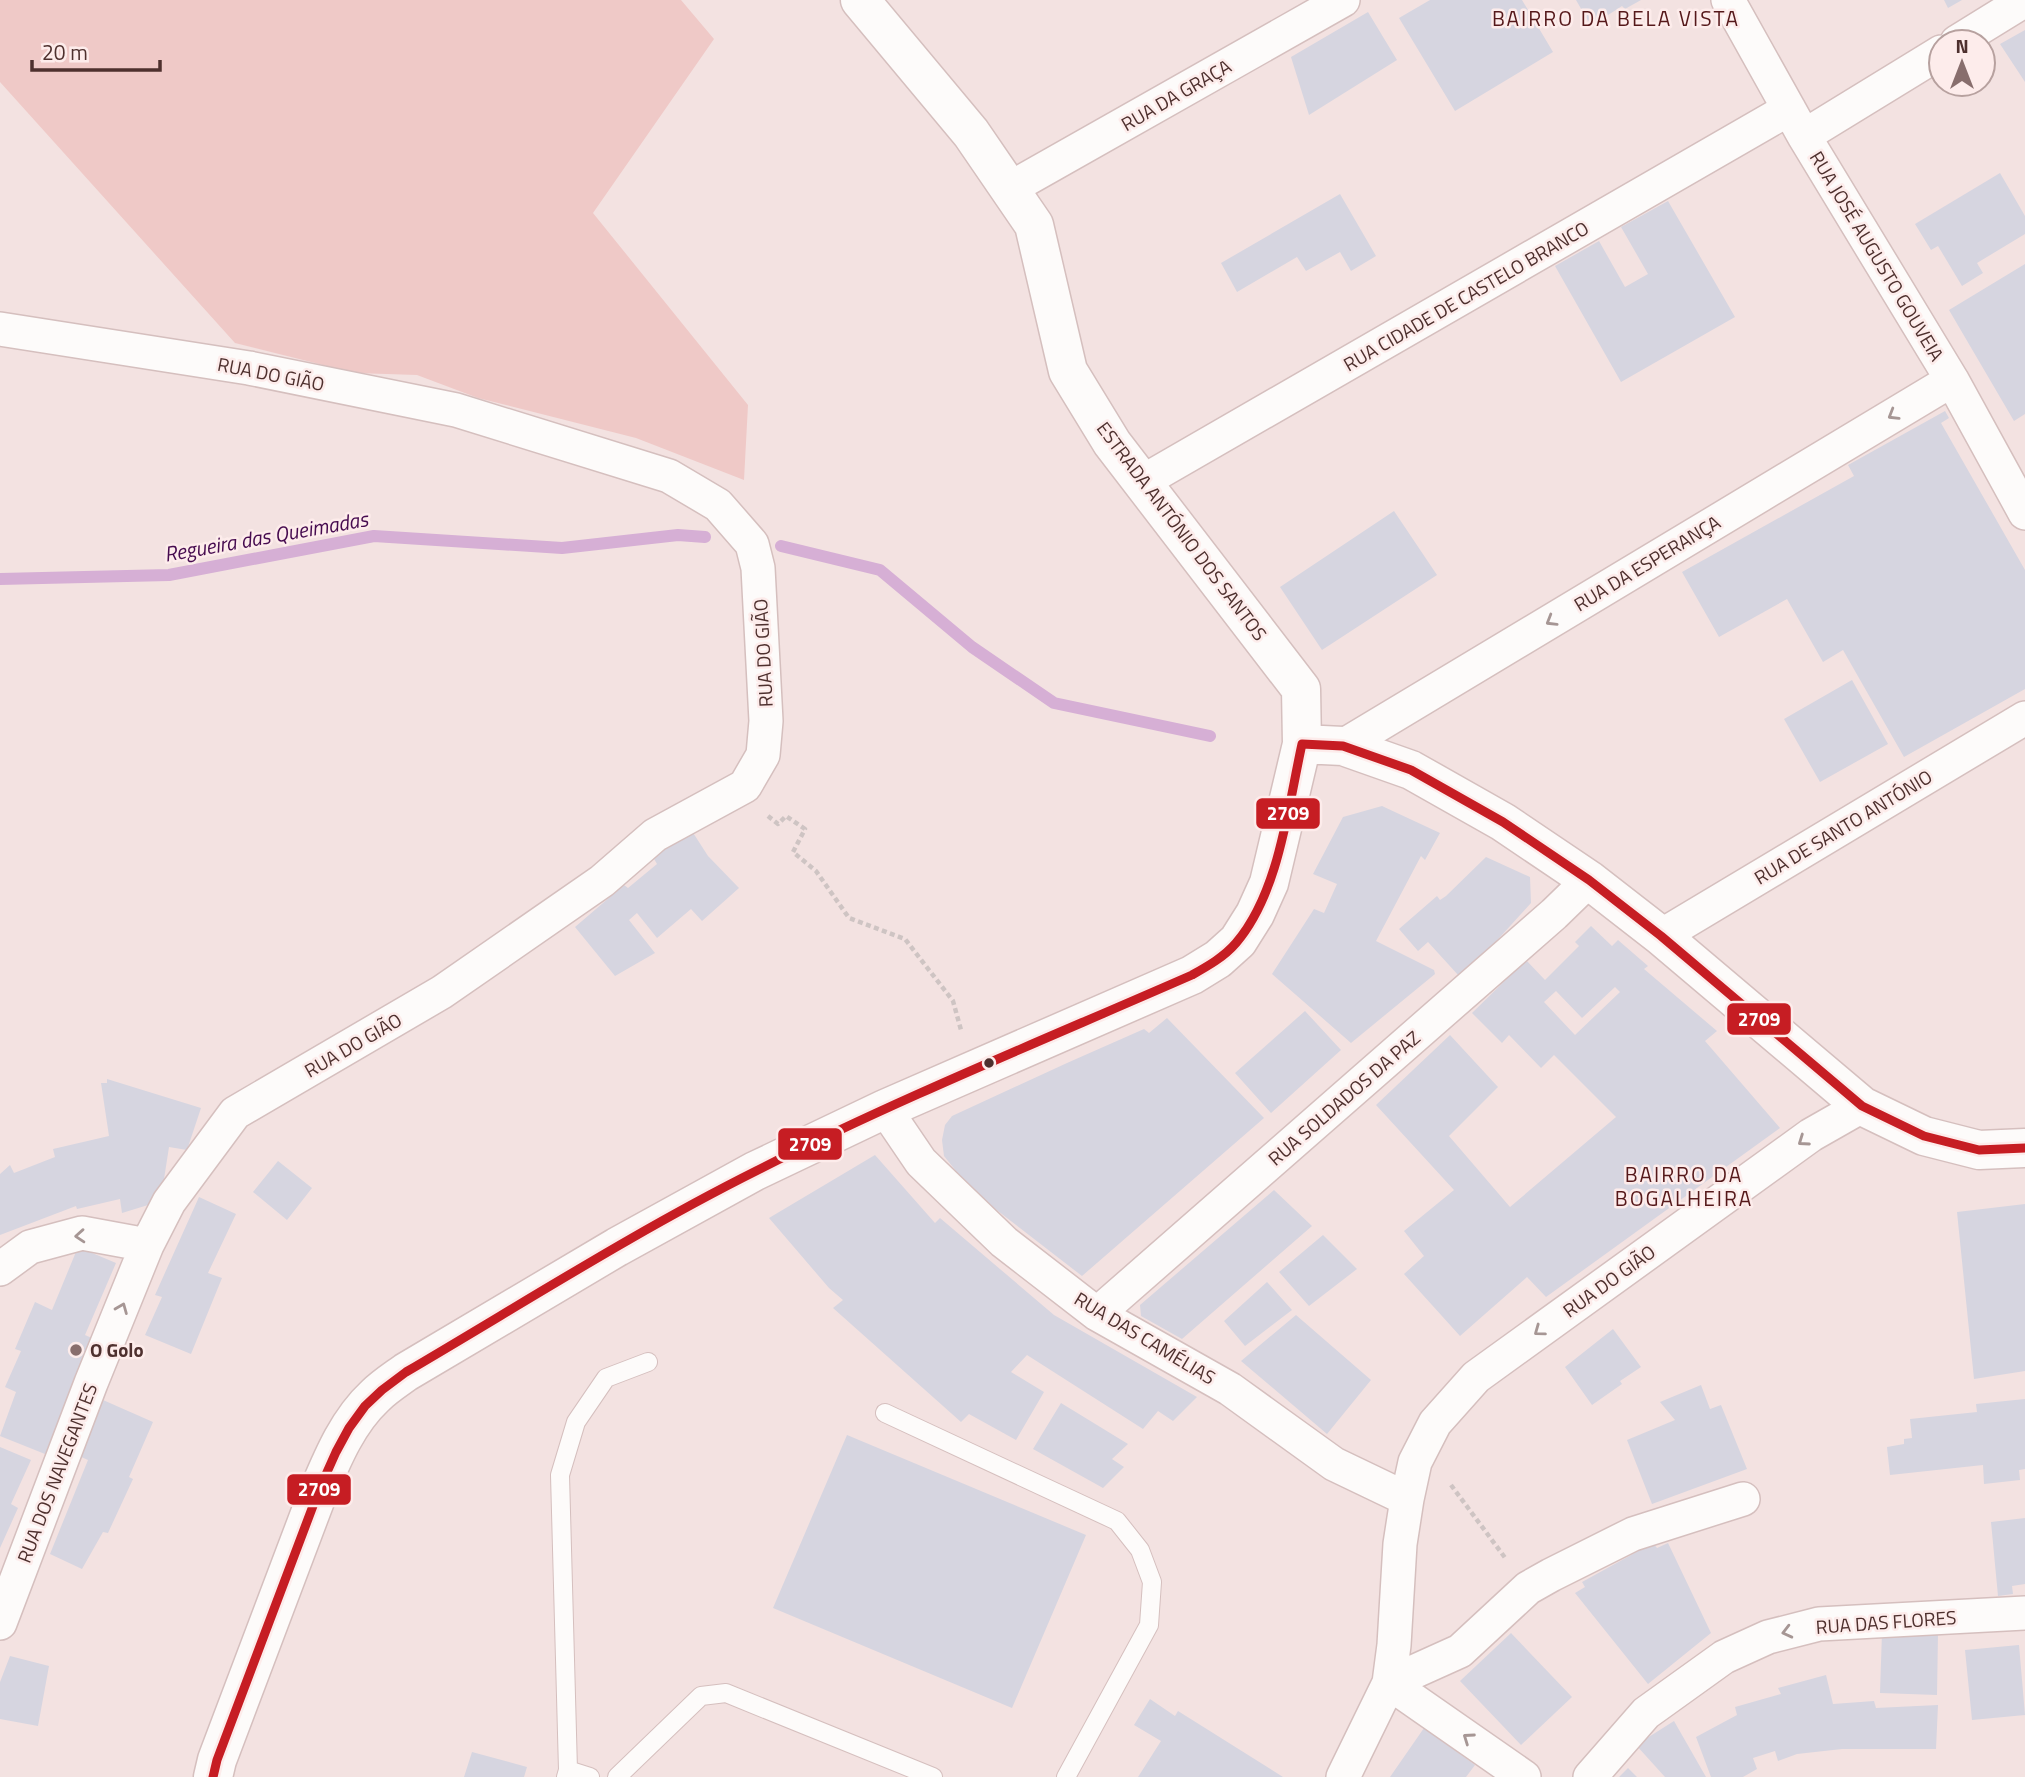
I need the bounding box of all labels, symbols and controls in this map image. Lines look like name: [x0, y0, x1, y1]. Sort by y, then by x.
district label: BAIRRO DA BELA VISTA: [1492, 2, 1740, 34]
scale bar: [32, 28, 159, 72]
north arrow: [1927, 28, 1997, 98]
text: N: [1955, 31, 1969, 60]
text: 20 m: [42, 36, 88, 68]
street label: RUA DA GRAÇA: [1115, 51, 1236, 138]
street label: RUA JOSÉ AUGUSTO GOUVEIA: [1803, 145, 1952, 366]
street label: RUA CIDADE DE CASTELO BRANCO: [1338, 213, 1594, 378]
street label: RUA DO GIÃO: [215, 349, 327, 398]
one-way arrow: [1888, 407, 1901, 420]
street label: ESTRADA ANTÓNIO DOS SANTOS: [1090, 415, 1275, 646]
water label: Regueira das Queimadas: [161, 502, 372, 570]
street label: RUA DA ESPERANÇA: [1568, 507, 1726, 618]
street label: RUA DO GIÃO: [745, 598, 780, 708]
one-way arrow: [1546, 612, 1559, 625]
street label: RUA DE SANTO ANTÓNIO: [1748, 762, 1937, 891]
line badge: 2709: [1255, 797, 1321, 830]
text: 2709: [1267, 798, 1309, 827]
line badge: 2709: [1726, 1002, 1792, 1036]
text: 2709: [1738, 1004, 1780, 1033]
street label: RUA DO GIÃO: [299, 1005, 407, 1084]
street label: RUA SOLDADOS DA PAZ: [1261, 1023, 1426, 1172]
unlabelled marker: [982, 1056, 996, 1070]
line badge: 2709: [777, 1127, 843, 1161]
text: 2709: [789, 1129, 831, 1158]
one-way arrow: [1798, 1133, 1811, 1145]
district label: BAIRRO DA BOGALHEIRA: [1615, 1158, 1753, 1214]
one-way arrow: [74, 1228, 85, 1243]
street label: RUA DO GIÃO: [1556, 1237, 1661, 1324]
street label: RUA DAS CAMÉLIAS: [1069, 1284, 1221, 1391]
one-way arrow: [113, 1303, 127, 1315]
one-way arrow: [1534, 1323, 1547, 1335]
place label: O Golo: [90, 1335, 144, 1364]
marker: O Golo: [68, 1342, 84, 1358]
street label: RUA DOS NAVEGANTES: [9, 1379, 104, 1567]
line badge: 2709: [286, 1473, 352, 1506]
text: 2709: [298, 1474, 340, 1503]
street label: RUA DAS FLORES: [1815, 1602, 1957, 1641]
one-way arrow: [1781, 1624, 1793, 1638]
one-way arrow: [1463, 1734, 1476, 1746]

